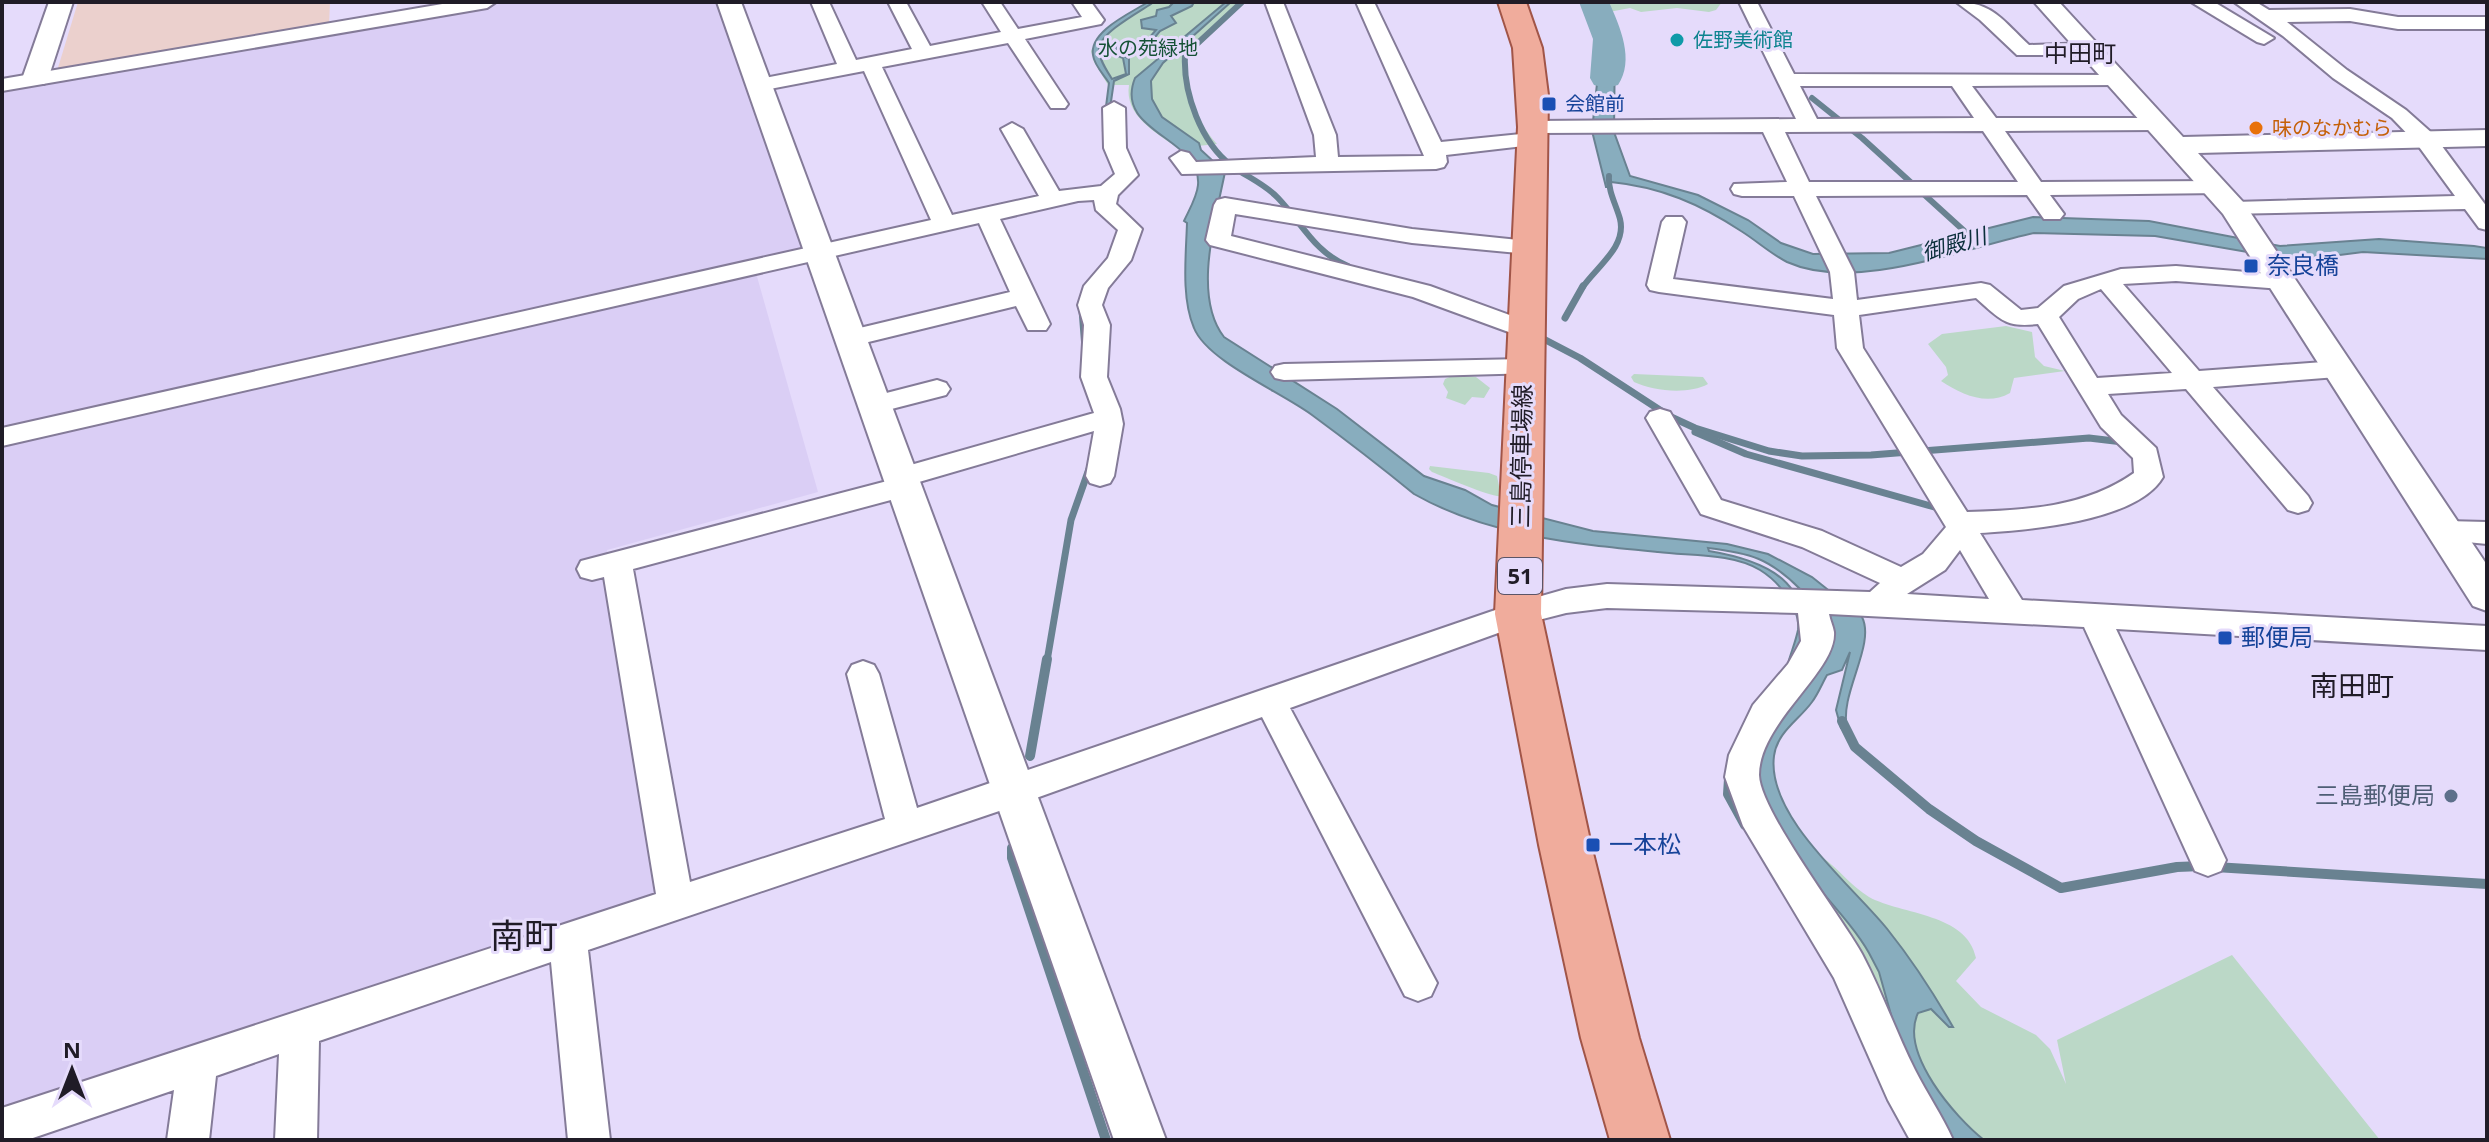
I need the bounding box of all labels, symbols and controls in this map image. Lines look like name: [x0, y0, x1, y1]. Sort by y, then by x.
place label: 佐野美術館: [1693, 26, 1793, 53]
marker: 佐野美術館: [1668, 31, 1686, 49]
park label: 水の苑緑地: [1098, 34, 1198, 61]
district label: 中田町: [2044, 36, 2116, 69]
place label: 会館前: [1565, 90, 1625, 117]
marker: 会館前: [1540, 95, 1558, 113]
place label: 味のなかむら: [2272, 114, 2392, 141]
marker: 味のなかむら: [2247, 119, 2265, 137]
water label: 御殿川: [1918, 219, 1991, 267]
place label: 奈良橋: [2267, 248, 2339, 281]
marker: 奈良橋: [2242, 257, 2260, 275]
street label: 三島停車場線: [1503, 384, 1538, 528]
road number: 51: [1498, 558, 1542, 594]
place label: 郵便局: [2241, 620, 2313, 653]
marker: 郵便局: [2216, 629, 2234, 647]
district label: 南田町: [2310, 666, 2394, 704]
place label: 三島郵便局: [2315, 778, 2435, 811]
marker: 三島郵便局: [2442, 787, 2460, 805]
place label: 一本松: [1609, 827, 1681, 860]
marker: 一本松: [1584, 836, 1602, 854]
district label: 南町: [490, 912, 558, 958]
north arrow: [32, 1030, 112, 1110]
text: N: [63, 1034, 81, 1064]

